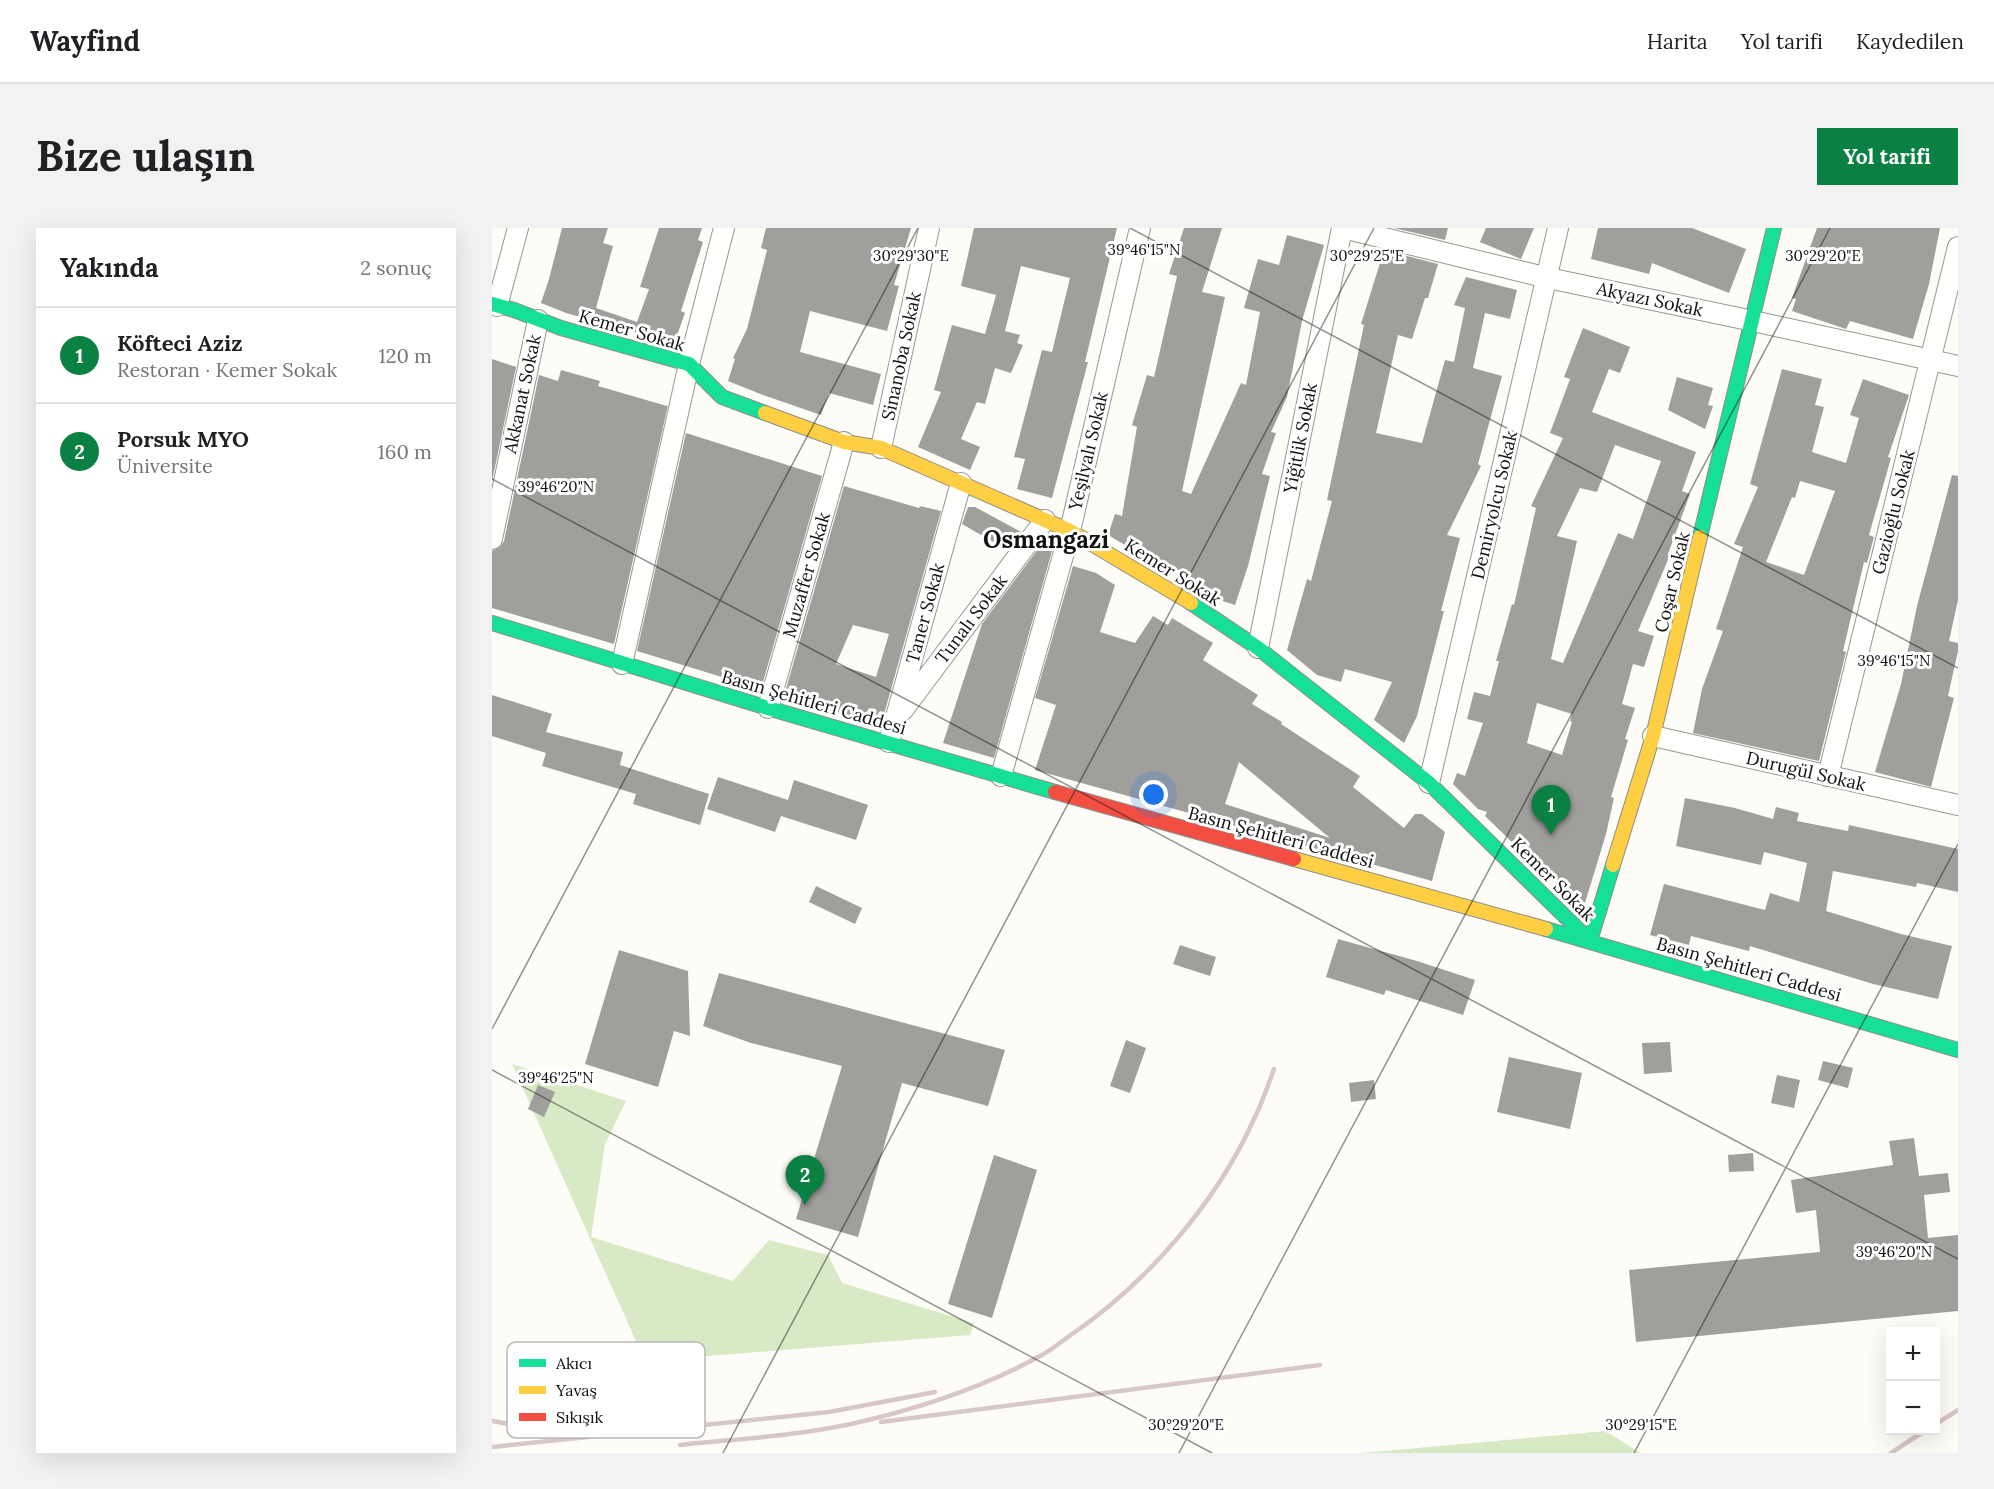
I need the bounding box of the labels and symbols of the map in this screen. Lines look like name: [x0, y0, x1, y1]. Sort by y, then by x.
text: 39°46'15"N: [1108, 240, 1180, 259]
text: 30°29'30"E: [873, 246, 949, 265]
text: 30°29'25"E: [1330, 246, 1404, 265]
text: 30°29'20"E: [1785, 246, 1861, 265]
street label: Akyazı Sokak: [1594, 276, 1706, 322]
street label: Sinanoba Sokak: [876, 289, 926, 422]
street label: Kemer Sokak: [576, 304, 688, 356]
street label: Akkanat Sokak: [498, 332, 546, 457]
street label: Yiğitlik Sokak: [1278, 380, 1322, 496]
street label: Yeşilyalı Sokak: [1063, 389, 1113, 514]
street label: Demiryolcu Sokak: [1466, 428, 1522, 581]
street label: Gazioğlu Sokak: [1866, 447, 1920, 577]
text: 39°46'20"N: [518, 477, 594, 496]
street label: Muzaffer Sokak: [777, 509, 835, 640]
district label: Osmangazi: [983, 524, 1109, 555]
street label: Coşar Sokak: [1649, 529, 1695, 635]
street label: Kemer Sokak: [1120, 533, 1226, 611]
street label: Taner Sokak: [901, 560, 950, 666]
street label: Tunalı Sokak: [930, 569, 1012, 668]
text: 39°46'15"N: [1858, 651, 1930, 670]
street label: Basın Şehitleri Caddesi: [719, 665, 909, 739]
street label: Durugül Sokak: [1744, 746, 1869, 796]
your location: [1139, 780, 1168, 809]
pin: 1: [1532, 786, 1570, 835]
street label: Basın Şehitleri Caddesi: [1186, 801, 1376, 873]
street label: Kemer Sokak: [1506, 832, 1600, 926]
street label: Basın Şehitleri Caddesi: [1654, 932, 1844, 1006]
text: 39°46'25"N: [518, 1068, 594, 1087]
pin: 2: [786, 1156, 824, 1205]
text: 39°46'20"N: [1856, 1242, 1932, 1261]
legend: [507, 1342, 705, 1438]
text: Akıcı: [555, 1353, 592, 1373]
text: Yavaş: [555, 1380, 597, 1400]
text: Sıkışık: [556, 1407, 603, 1427]
text: 30°29'20"E: [1148, 1415, 1224, 1434]
text: 30°29'15"E: [1605, 1415, 1677, 1434]

